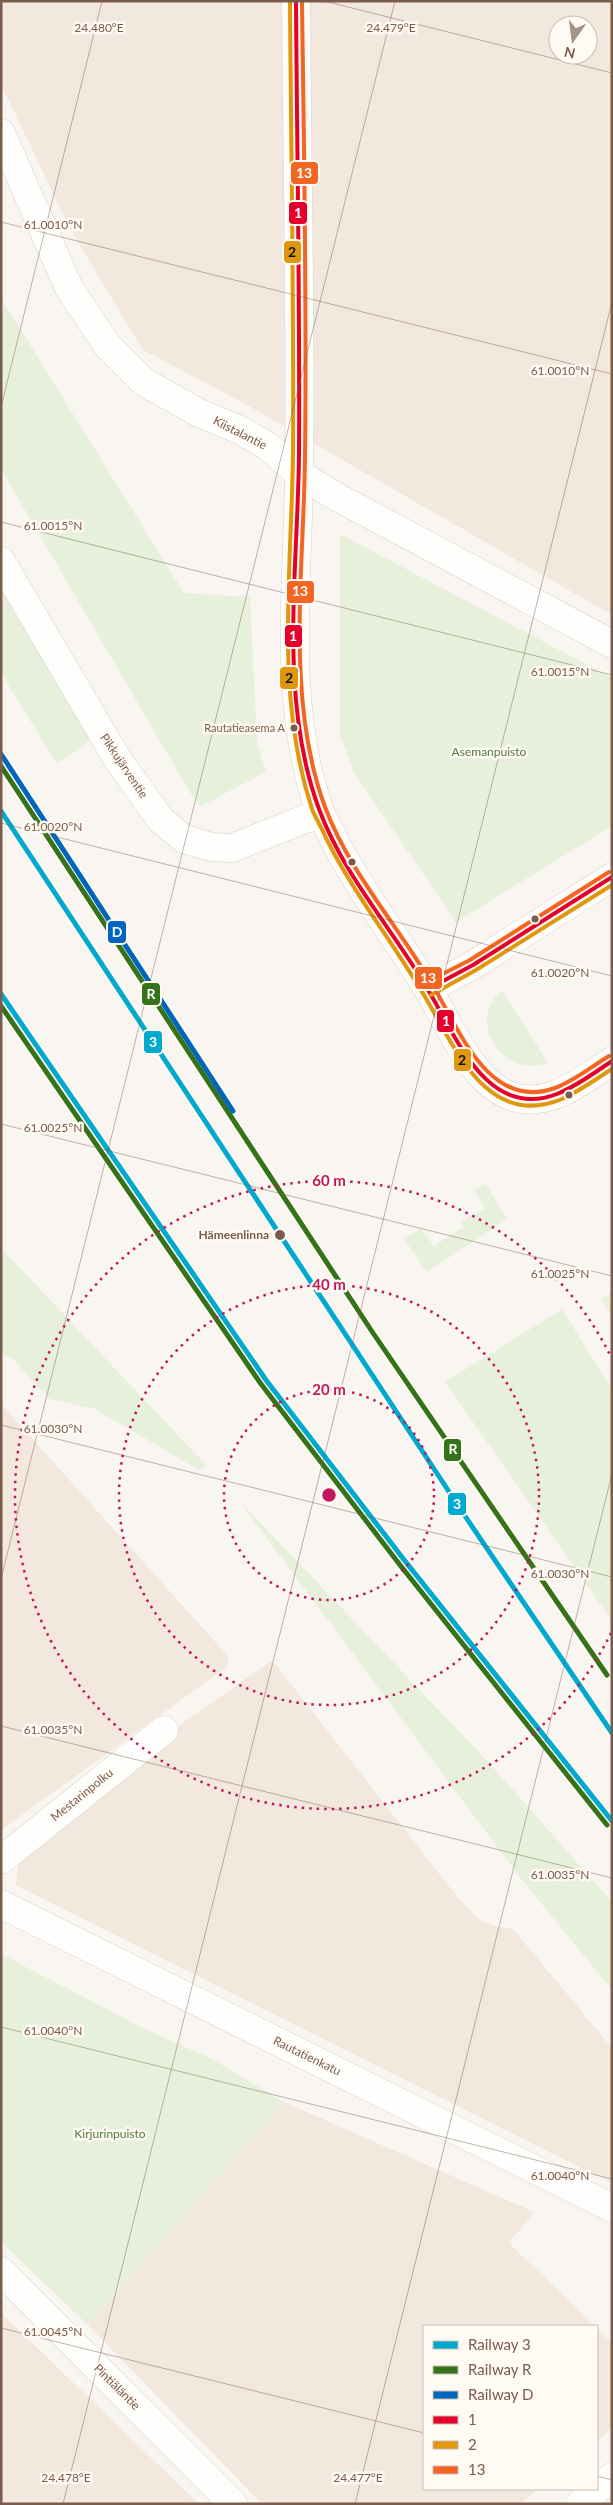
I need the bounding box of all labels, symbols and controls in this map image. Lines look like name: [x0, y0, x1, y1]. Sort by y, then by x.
north arrow: [548, 15, 598, 65]
text: 24.480°E: [74, 20, 124, 35]
text: 24.479°E: [366, 20, 416, 35]
text: N: [562, 44, 577, 63]
line badge: 13: [290, 161, 319, 185]
text: 13: [296, 164, 312, 181]
line badge: 1: [288, 201, 308, 225]
text: 1: [294, 204, 302, 221]
text: 61.0010°N: [24, 217, 82, 232]
line badge: 2: [283, 240, 302, 264]
text: 2: [288, 243, 296, 260]
text: 61.0010°N: [531, 363, 589, 378]
street label: Kiistalantie: [211, 413, 270, 452]
text: 61.0015°N: [24, 518, 82, 533]
line badge: 13: [286, 580, 315, 604]
text: 13: [292, 582, 308, 599]
line badge: 1: [284, 624, 303, 648]
text: 1: [289, 627, 297, 644]
text: 61.0015°N: [531, 664, 589, 679]
line badge: 2: [279, 666, 299, 690]
text: 2: [285, 669, 293, 686]
place label: Rautatieasema A: [204, 721, 286, 734]
marker: Rautatieasema A: [289, 723, 299, 733]
street label: Pikkujärventie: [97, 730, 152, 801]
park label: Asemanpuisto: [452, 744, 527, 759]
text: 61.0020°N: [24, 819, 82, 834]
unlabelled marker: [347, 857, 357, 867]
unlabelled marker: [530, 914, 540, 924]
line badge: D: [107, 920, 127, 944]
text: D: [112, 923, 123, 940]
text: 61.0020°N: [531, 965, 589, 980]
line badge: 13: [414, 966, 443, 990]
text: 13: [420, 969, 436, 986]
line badge: R: [141, 982, 161, 1006]
text: R: [146, 985, 156, 1002]
line badge: 1: [436, 1009, 455, 1033]
text: 1: [442, 1012, 450, 1029]
line badge: 3: [143, 1030, 163, 1054]
text: 3: [149, 1033, 157, 1050]
line badge: 2: [453, 1048, 472, 1072]
text: 2: [458, 1051, 466, 1068]
unlabelled marker: [564, 1090, 574, 1100]
text: 61.0025°N: [24, 1120, 82, 1135]
text: 60 m: [312, 1171, 346, 1189]
place label: Hämeenlinna: [199, 1227, 269, 1242]
marker: Hämeenlinna: [273, 1228, 287, 1242]
text: 61.0025°N: [531, 1266, 589, 1281]
text: 40 m: [312, 1275, 346, 1293]
text: 20 m: [312, 1380, 346, 1398]
text: 61.0030°N: [24, 1421, 82, 1436]
line badge: R: [443, 1438, 462, 1462]
text: R: [448, 1440, 458, 1457]
centre of rings: [320, 1486, 338, 1504]
line badge: 3: [447, 1492, 467, 1516]
text: 3: [453, 1495, 461, 1512]
text: 61.0030°N: [531, 1566, 589, 1581]
text: 61.0035°N: [24, 1722, 82, 1737]
street label: Mestarinpolku: [47, 1765, 116, 1824]
text: 61.0035°N: [531, 1867, 589, 1882]
text: 61.0040°N: [24, 2023, 82, 2038]
street label: Rautatienkatu: [271, 2033, 344, 2078]
park label: Kirjurinpuisto: [74, 2126, 146, 2141]
text: 61.0040°N: [531, 2168, 589, 2183]
text: 61.0045°N: [24, 2324, 82, 2339]
legend: [423, 2325, 598, 2490]
text: Railway 3: [468, 2335, 531, 2353]
street label: Pintiäläntie: [91, 2360, 144, 2413]
text: Railway R: [468, 2360, 532, 2378]
text: Railway D: [468, 2385, 533, 2403]
text: 1: [468, 2410, 477, 2428]
text: 2: [468, 2435, 477, 2453]
text: 13: [468, 2460, 485, 2478]
text: 24.478°E: [41, 2470, 91, 2485]
text: 24.477°E: [333, 2470, 383, 2485]

